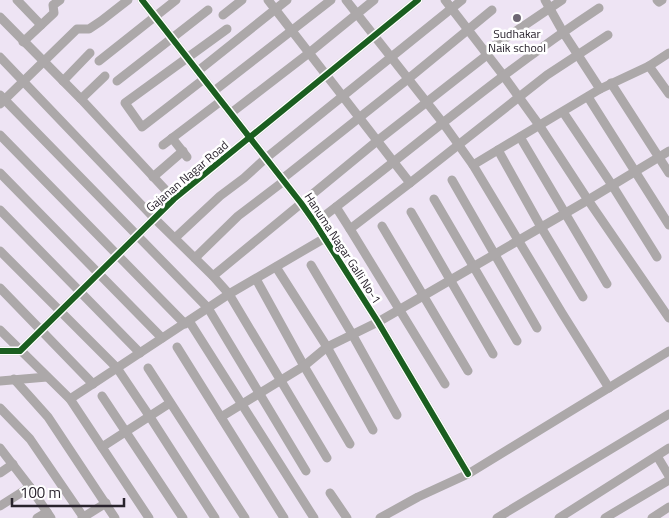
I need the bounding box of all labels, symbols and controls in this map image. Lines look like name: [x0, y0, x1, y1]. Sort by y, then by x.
marker: Sudhakar Naik school: [511, 12, 523, 24]
place label: Sudhakar Naik school: [488, 24, 546, 57]
street label: Gajanan Nagar Road: [142, 136, 232, 216]
street label: Hanuma Nagar Galli No-1: [300, 189, 386, 307]
scale bar: [12, 476, 125, 508]
text: 100 m: [20, 481, 61, 504]

